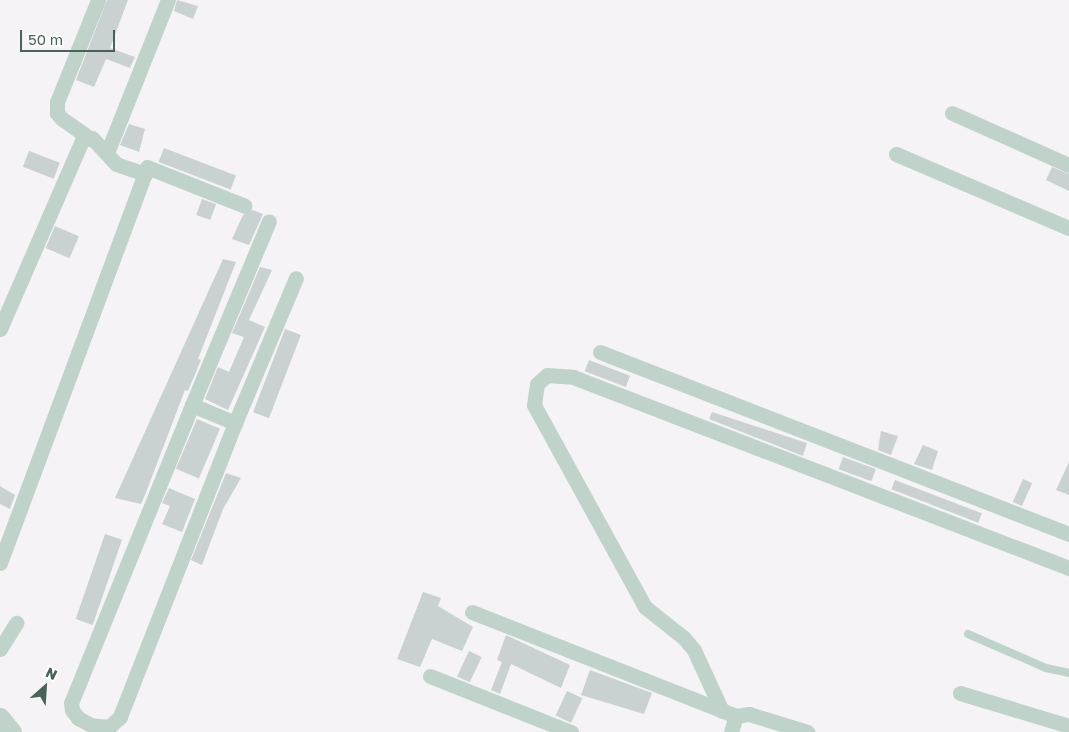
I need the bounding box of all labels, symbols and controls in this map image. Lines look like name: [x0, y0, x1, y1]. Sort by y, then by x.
scale bar: [22, 20, 118, 52]
text: 50 m: [28, 30, 63, 48]
north arrow: [20, 662, 70, 712]
text: N: [43, 663, 60, 683]

